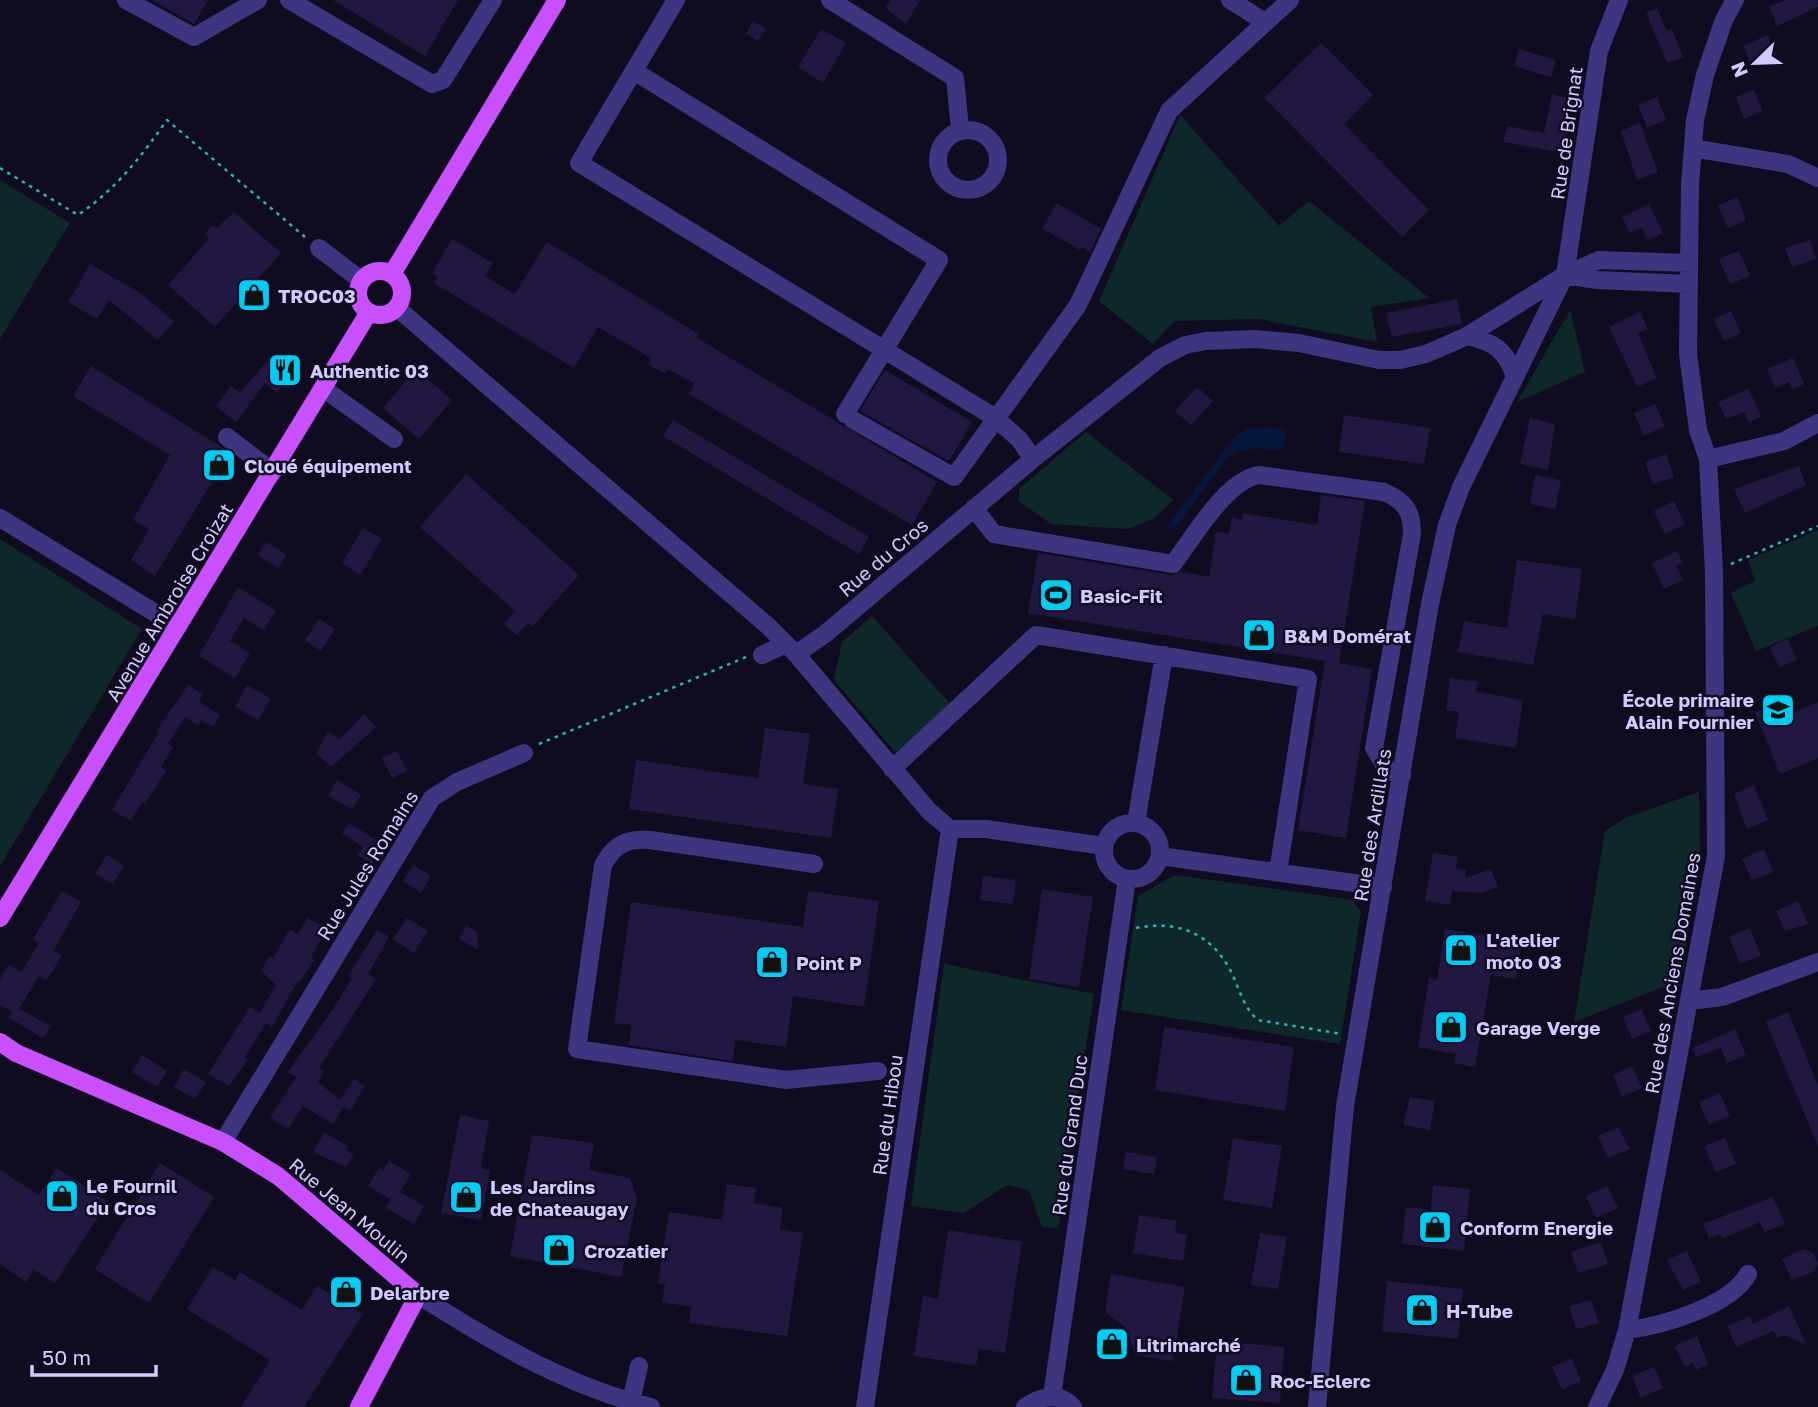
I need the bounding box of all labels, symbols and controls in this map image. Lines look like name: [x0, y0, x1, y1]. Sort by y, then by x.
north arrow: [1720, 28, 1790, 98]
text: N: [1725, 59, 1752, 81]
street label: Rue de Brignat: [1545, 65, 1587, 201]
shop icon: TROC03: [235, 276, 273, 314]
place label: TROC03: [278, 284, 356, 307]
restaurant icon: Authentic 03: [266, 351, 304, 389]
place label: Authentic 03: [310, 359, 429, 382]
shop icon: Cloué équipement: [200, 446, 238, 484]
place label: Cloué équipement: [244, 454, 412, 477]
street label: Avenue Ambroise Croizat: [101, 499, 237, 705]
street label: Rue du Cros: [834, 513, 932, 601]
sports icon: Basic-Fit: [1037, 576, 1075, 614]
place label: Basic-Fit: [1080, 584, 1163, 607]
shop icon: B&M Domérat: [1240, 616, 1278, 654]
place label: B&M Domérat: [1284, 624, 1412, 647]
place label: École primaire Alain Fournier: [1622, 688, 1755, 733]
school or university icon: École primaire Alain Fournier: [1759, 691, 1797, 729]
street label: Rue des Ardillats: [1349, 747, 1395, 903]
street label: Rue Jules Romains: [312, 786, 422, 944]
street label: Rue des Anciens Domaines: [1639, 850, 1705, 1096]
place label: L'atelier moto 03: [1486, 928, 1562, 973]
shop icon: L'atelier moto 03: [1442, 931, 1480, 969]
shop icon: Point P: [753, 943, 791, 981]
place label: Point P: [796, 951, 862, 974]
shop icon: Garage Verge: [1432, 1008, 1470, 1046]
place label: Garage Verge: [1476, 1016, 1600, 1039]
street label: Rue du Hibou: [867, 1053, 907, 1177]
street label: Rue du Grand Duc: [1046, 1053, 1092, 1217]
street label: Rue Jean Moulin: [285, 1153, 415, 1267]
place label: Le Fournil du Cros: [86, 1174, 177, 1219]
place label: Les Jardins de Chateaugay: [490, 1175, 629, 1220]
shop icon: Le Fournil du Cros: [43, 1177, 81, 1215]
shop icon: Les Jardins de Chateaugay: [447, 1178, 485, 1216]
shop icon: Conform Energie: [1416, 1208, 1454, 1246]
place label: Conform Energie: [1460, 1216, 1613, 1239]
shop icon: Crozatier: [540, 1231, 578, 1269]
place label: Crozatier: [584, 1239, 669, 1262]
shop icon: Delarbre: [327, 1273, 365, 1311]
place label: Delarbre: [370, 1281, 450, 1304]
shop icon: H-Tube: [1403, 1291, 1441, 1329]
place label: H-Tube: [1446, 1299, 1513, 1322]
shop icon: Litrimarché: [1093, 1325, 1131, 1363]
place label: Litrimarché: [1136, 1333, 1241, 1356]
scale bar: [32, 1334, 156, 1378]
text: 50 m: [42, 1344, 91, 1370]
shop icon: Roc-Eclerc: [1227, 1361, 1265, 1399]
place label: Roc-Eclerc: [1270, 1369, 1371, 1392]

